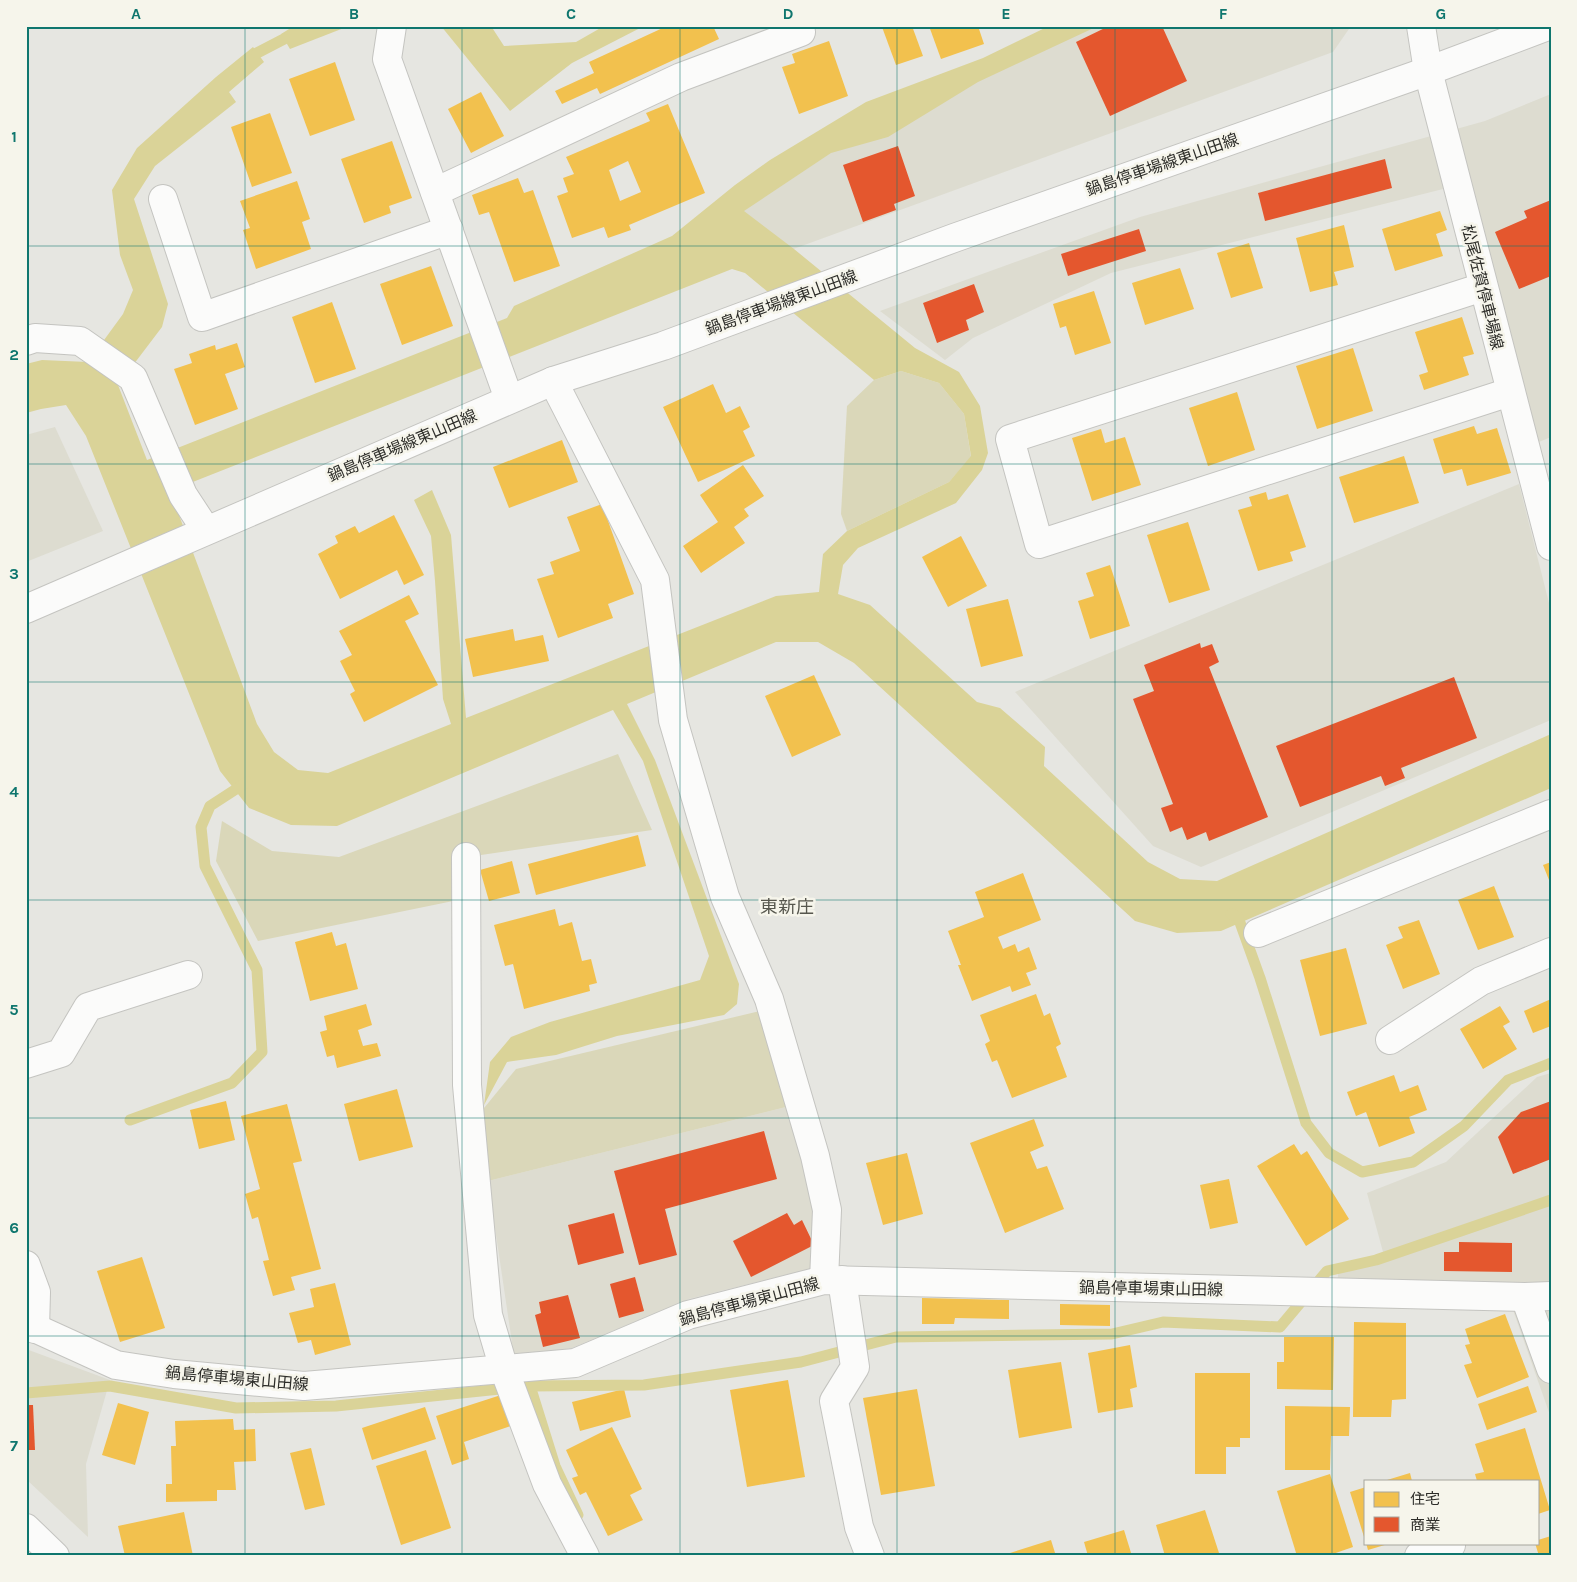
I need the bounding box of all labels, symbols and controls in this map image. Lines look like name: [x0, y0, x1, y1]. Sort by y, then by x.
text: A: [131, 4, 141, 23]
text: B: [349, 4, 359, 23]
text: C: [566, 4, 576, 23]
text: D: [783, 4, 794, 23]
text: E: [1001, 4, 1011, 23]
text: F: [1219, 4, 1228, 23]
text: G: [1436, 4, 1446, 23]
text: 1: [11, 127, 17, 146]
street label: 鍋島停車場線東山田線: [1083, 129, 1241, 200]
street label: 松尾佐賀停車場線: [1458, 223, 1507, 352]
street label: 鍋島停車場線東山田線: [703, 266, 860, 339]
text: 2: [9, 345, 19, 364]
street label: 鍋島停車場線東山田線: [325, 405, 480, 485]
text: 3: [9, 564, 19, 583]
text: 4: [9, 782, 19, 801]
district label: 東新庄: [760, 896, 814, 918]
text: 5: [9, 1000, 19, 1019]
text: 6: [9, 1218, 19, 1237]
street label: 鍋島停車場東山田線: [677, 1274, 821, 1329]
street label: 鍋島停車場東山田線: [1079, 1278, 1223, 1299]
street label: 鍋島停車場東山田線: [164, 1363, 310, 1394]
text: 7: [10, 1436, 18, 1455]
legend: [1364, 1480, 1540, 1544]
text: 住宅: [1410, 1490, 1440, 1508]
text: 商業: [1410, 1516, 1440, 1534]

